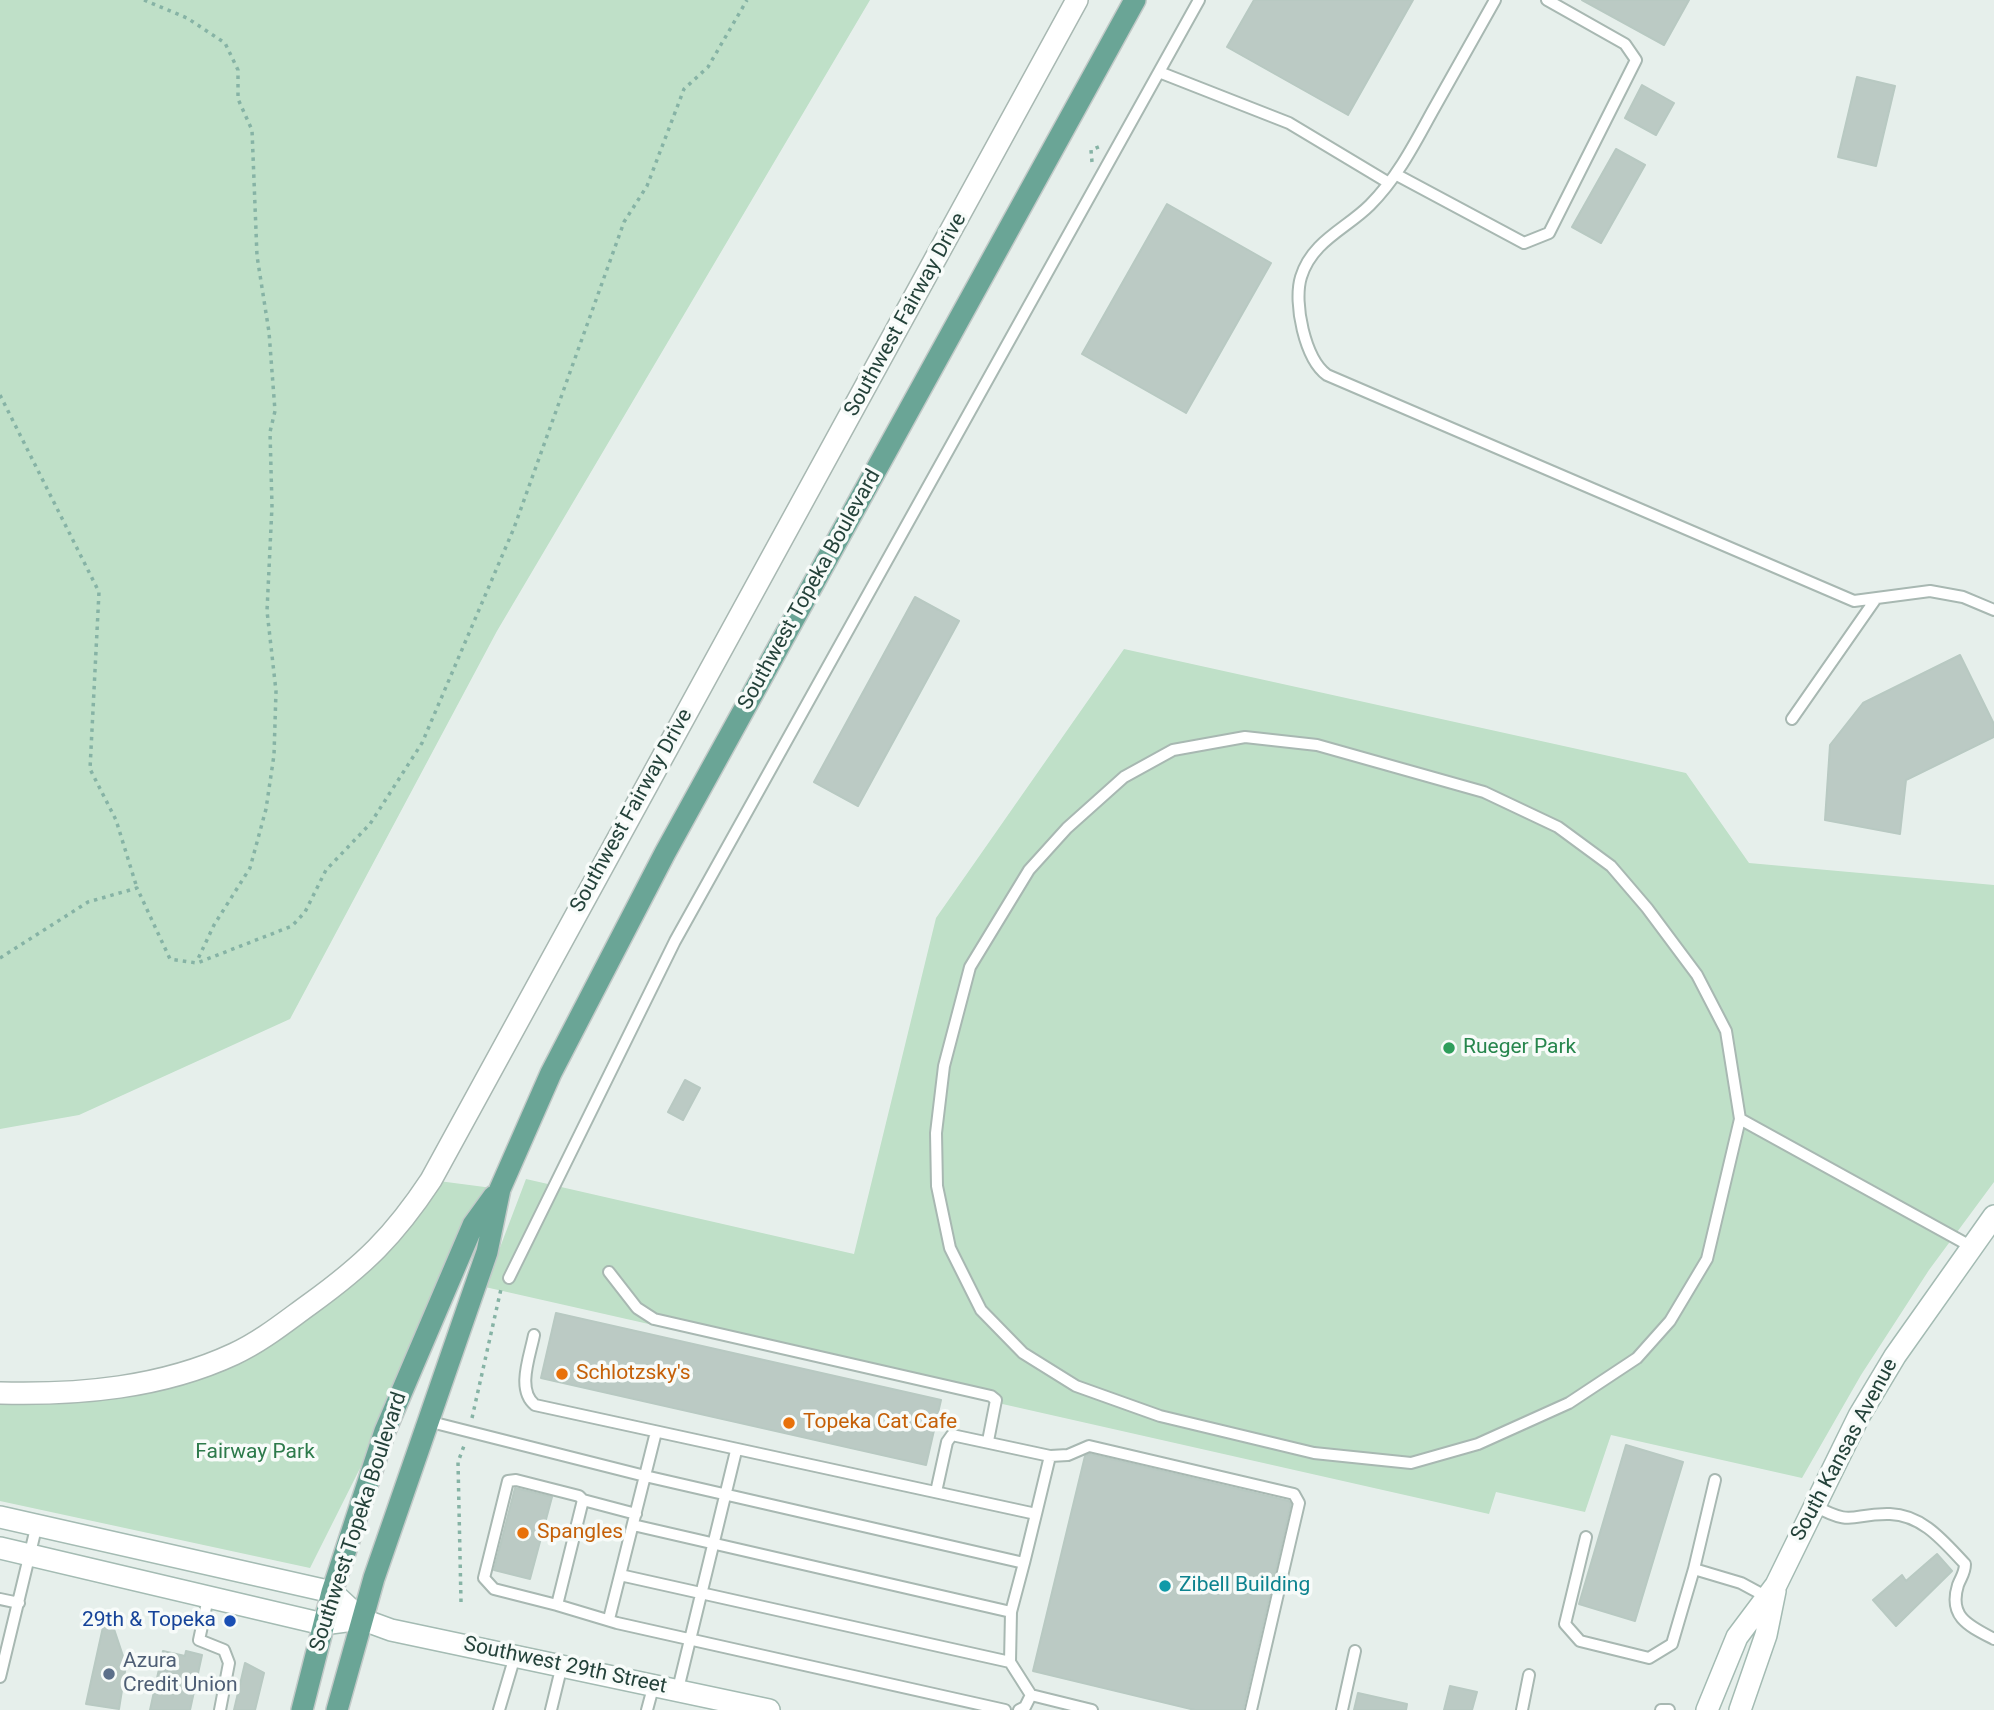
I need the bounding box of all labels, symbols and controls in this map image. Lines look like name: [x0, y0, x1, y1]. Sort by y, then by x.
street label: Southwest Fairway Drive: [840, 209, 972, 421]
street label: Southwest Topeka Boulevard: [733, 465, 887, 715]
street label: Southwest Fairway Drive: [566, 705, 698, 917]
place label: Rueger Park: [1463, 1035, 1576, 1061]
marker: Rueger Park: [1441, 1040, 1457, 1056]
street label: South Kansas Avenue: [1786, 1355, 1904, 1545]
place label: Schlotzsky's: [576, 1361, 691, 1387]
marker: Schlotzsky's: [554, 1366, 570, 1382]
street label: Southwest Topeka Boulevard: [305, 1389, 413, 1655]
place label: Topeka Cat Cafe: [803, 1410, 957, 1436]
marker: Topeka Cat Cafe: [781, 1415, 797, 1431]
park label: Fairway Park: [195, 1440, 315, 1466]
place label: Spangles: [537, 1520, 623, 1546]
marker: Spangles: [515, 1525, 531, 1541]
place label: Zibell Building: [1179, 1573, 1310, 1599]
marker: Zibell Building: [1157, 1578, 1173, 1594]
place label: 29th & Topeka: [82, 1608, 216, 1634]
marker: 29th & Topeka: [222, 1613, 238, 1629]
street label: Southwest 29th Street: [461, 1632, 669, 1700]
place label: Azura Credit Union: [123, 1649, 238, 1699]
marker: Azura Credit Union: [101, 1666, 117, 1682]

